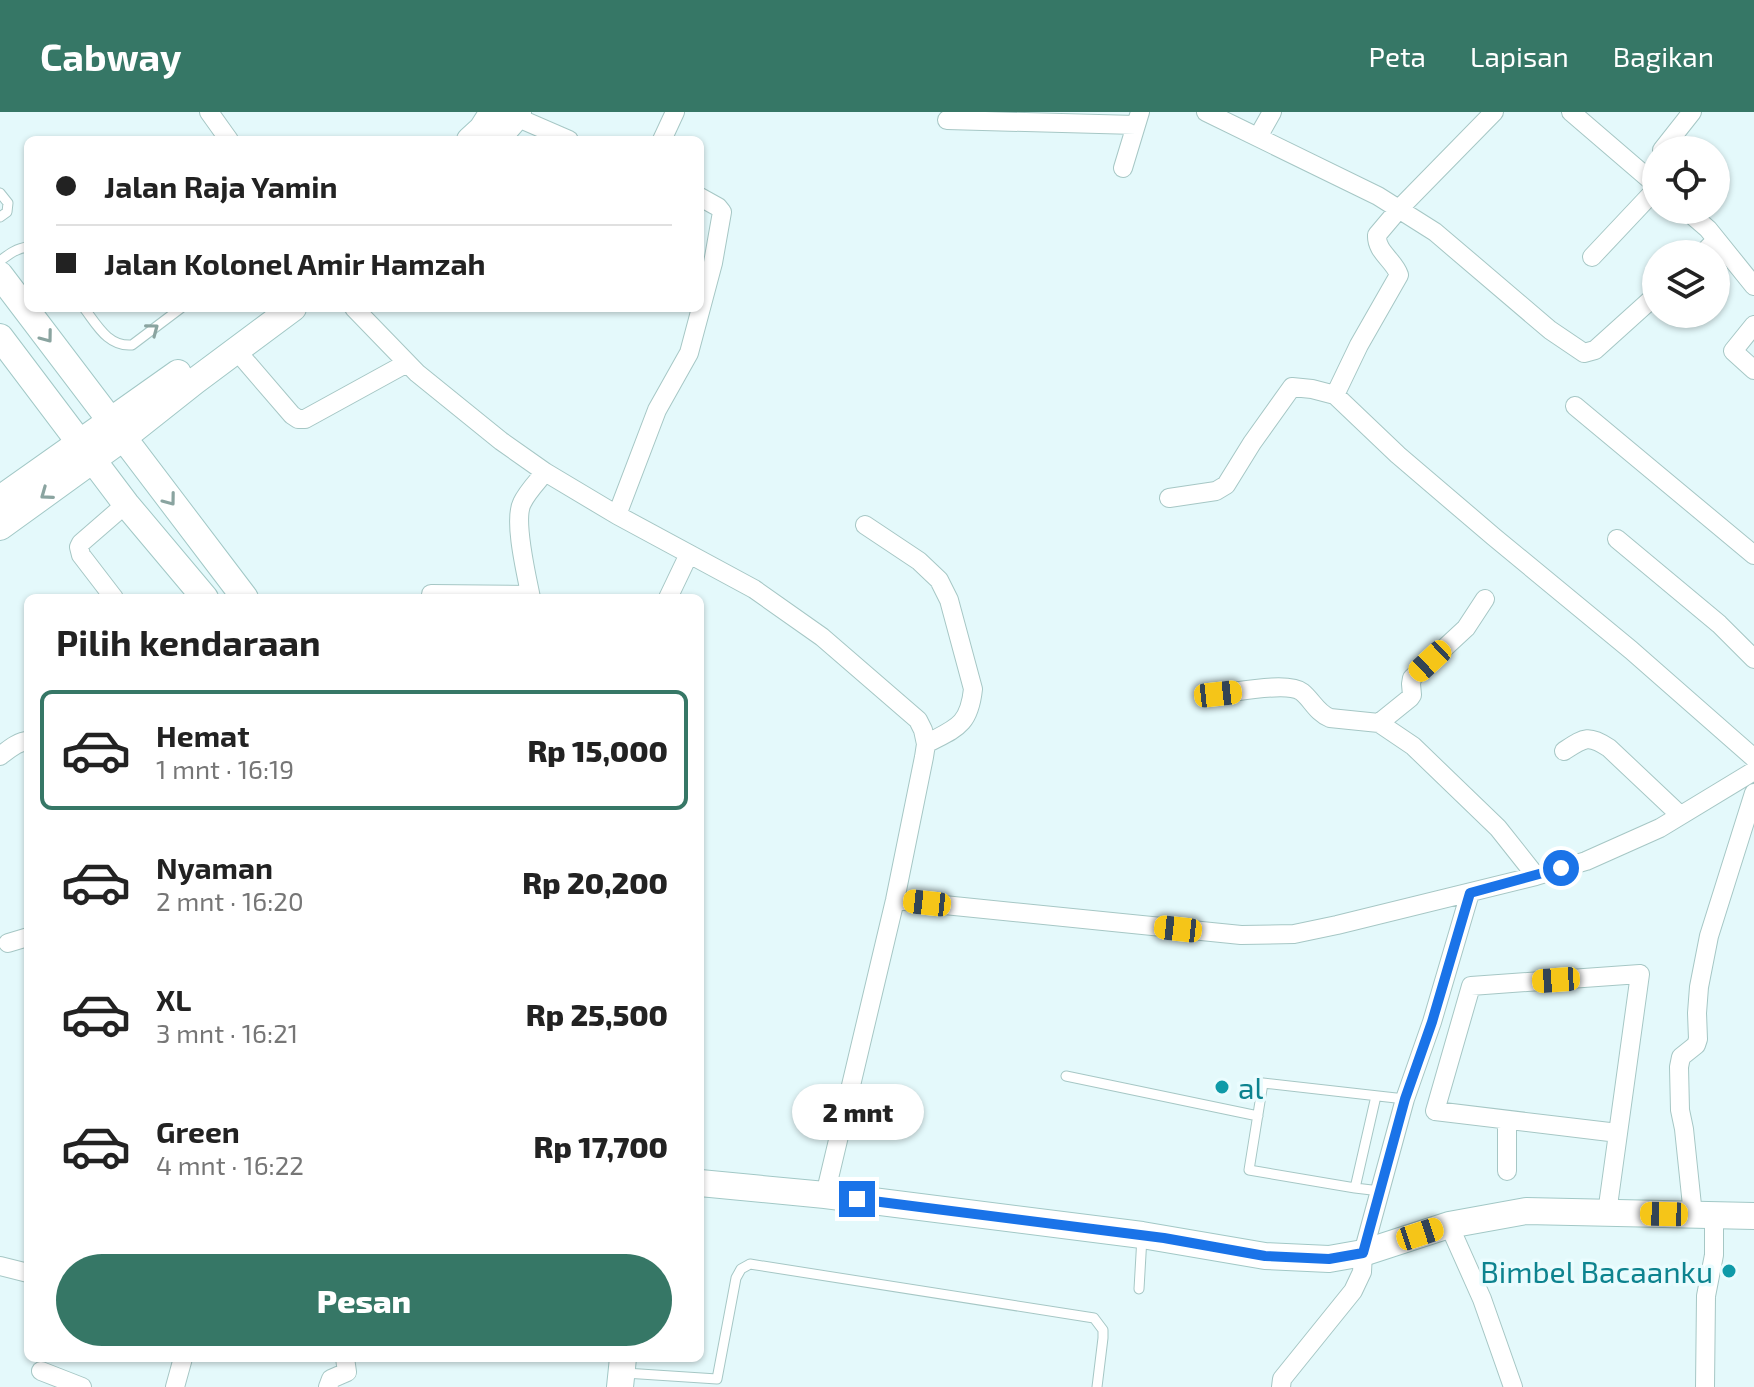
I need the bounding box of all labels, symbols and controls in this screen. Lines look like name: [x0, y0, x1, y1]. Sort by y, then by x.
text: Cabway: [40, 33, 182, 79]
text: Peta: [1369, 39, 1426, 73]
text: Lapisan: [1470, 39, 1569, 73]
text: Bagikan: [1613, 39, 1714, 73]
map controls: [1642, 136, 1730, 328]
button: locate: [1642, 136, 1730, 224]
text: Jalan Raja Yamin: [104, 168, 338, 204]
button: layers: [1642, 240, 1730, 328]
text: Jalan Kolonel Amir Hamzah: [104, 245, 486, 281]
one-way arrow: [144, 324, 159, 339]
one-way arrow: [37, 328, 51, 343]
one-way arrow: [41, 484, 55, 499]
one-way arrow: [160, 492, 175, 506]
text: Pilih kendaraan: [56, 620, 321, 663]
car: [1404, 636, 1456, 686]
car: [1193, 680, 1243, 708]
icon: car: [60, 714, 132, 786]
text: Hemat: [156, 717, 249, 753]
text: Rp 15,000: [527, 732, 668, 768]
text: 1 mnt · 16:19: [156, 753, 294, 784]
icon: car: [60, 846, 132, 918]
text: Nyaman: [156, 849, 273, 885]
route start: [1543, 850, 1579, 886]
text: Rp 20,200: [522, 864, 668, 900]
text: 2 mnt · 16:20: [156, 885, 304, 916]
car: [902, 889, 952, 917]
car: [1153, 915, 1203, 943]
car: [1531, 966, 1581, 994]
icon: car: [60, 978, 132, 1050]
text: XL: [156, 981, 191, 1017]
text: Rp 25,500: [526, 996, 668, 1032]
text: 3 mnt · 16:21: [156, 1017, 298, 1048]
place label: al: [1238, 1069, 1263, 1105]
marker: al: [1213, 1078, 1231, 1096]
callout: 2 mnt: [791, 1083, 923, 1139]
text: 2 mnt: [823, 1096, 893, 1127]
icon: car: [60, 1110, 132, 1182]
text: Green: [156, 1113, 240, 1149]
text: Rp 17,700: [534, 1128, 668, 1164]
text: 4 mnt · 16:22: [156, 1149, 304, 1180]
route end: [839, 1181, 875, 1217]
car: [1640, 1202, 1688, 1226]
car: [1393, 1215, 1447, 1253]
place label: Bimbel Bacaanku: [1480, 1253, 1713, 1289]
button: Pesan: [56, 1254, 672, 1346]
marker: Bimbel Bacaanku: [1720, 1262, 1738, 1280]

